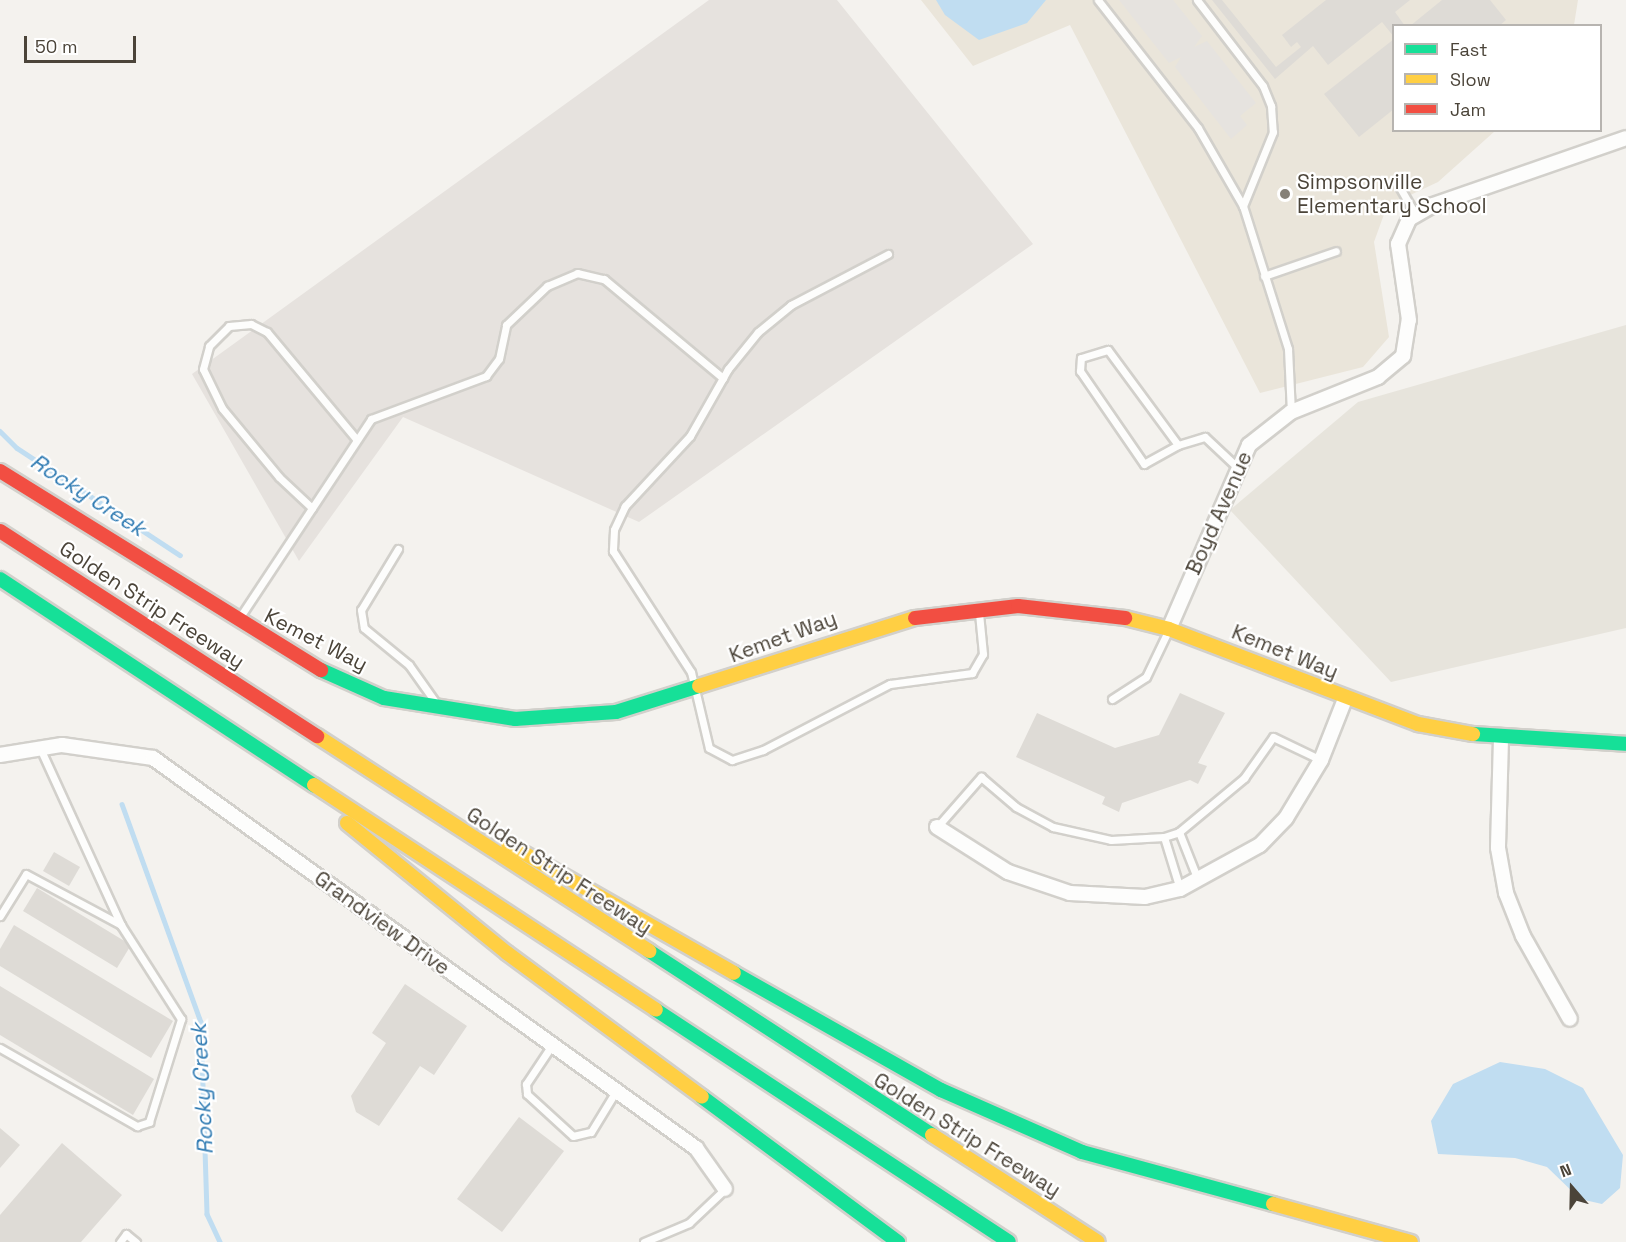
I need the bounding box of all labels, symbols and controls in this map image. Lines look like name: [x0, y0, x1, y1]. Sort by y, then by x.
scale bar: [27, 24, 140, 62]
legend: [1392, 24, 1602, 132]
text: 50 m: [35, 35, 77, 58]
text: Fast: [1450, 38, 1487, 61]
text: Slow: [1450, 68, 1491, 91]
text: Jam: [1450, 98, 1486, 121]
place label: Simpsonville Elementary School: [1297, 169, 1487, 219]
marker: Simpsonville Elementary School: [1278, 187, 1292, 201]
street label: Boyd Avenue: [1180, 447, 1258, 579]
water label: Rocky Creek: [26, 448, 150, 542]
street label: Golden Strip Freeway: [55, 536, 249, 674]
street label: Kemet Way: [260, 603, 372, 677]
street label: Kemet Way: [726, 606, 840, 668]
street label: Kemet Way: [1228, 619, 1342, 685]
street label: Golden Strip Freeway: [462, 802, 656, 940]
street label: Grandview Drive: [309, 865, 455, 981]
water label: Rocky Creek: [185, 1023, 219, 1155]
street label: Golden Strip Freeway: [869, 1067, 1065, 1203]
north arrow: [1542, 1158, 1602, 1218]
text: N: [1557, 1159, 1574, 1182]

